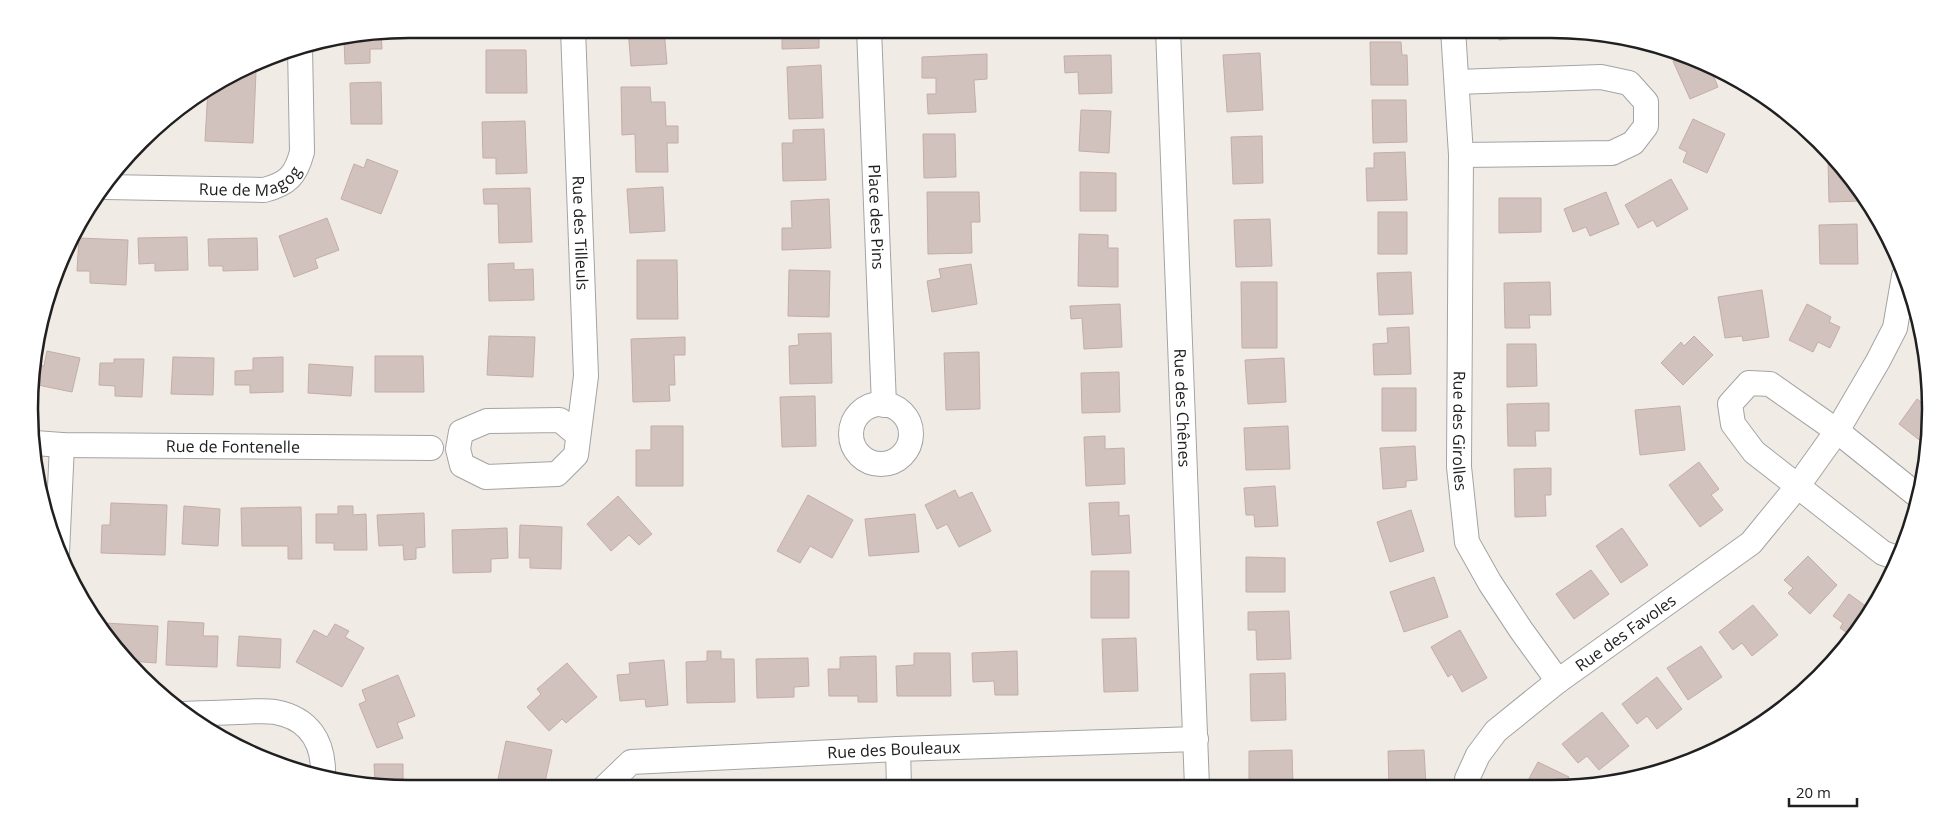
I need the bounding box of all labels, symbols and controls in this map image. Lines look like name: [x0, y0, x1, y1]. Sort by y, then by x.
street label: Rue de Magog: [199, 162, 306, 201]
street label: Place des Pins: [863, 164, 890, 270]
street label: Rue des Tilleuls: [567, 175, 594, 291]
street label: Rue des Chênes: [1169, 348, 1196, 467]
street label: Rue des Girolles: [1448, 371, 1472, 492]
street label: Rue de Fontenelle: [166, 435, 300, 458]
street label: Rue des Favoles: [1571, 589, 1680, 676]
street label: Rue des Bouleaux: [827, 736, 961, 763]
scale bar: [1789, 776, 1856, 808]
text: 20 m: [1796, 782, 1831, 802]

